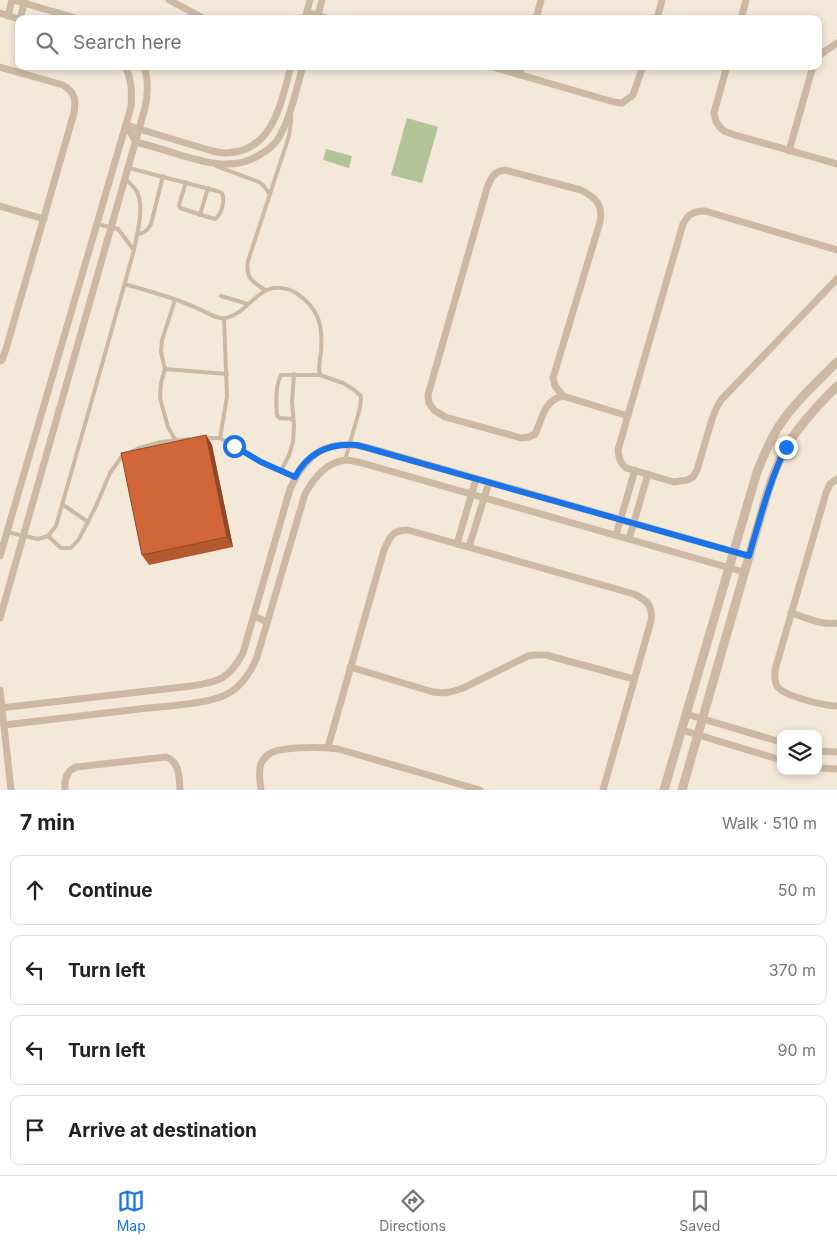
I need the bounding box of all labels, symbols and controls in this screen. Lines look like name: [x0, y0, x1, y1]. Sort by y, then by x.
search box: [15, 15, 822, 70]
icon: search: [33, 29, 61, 57]
text: Search here: [73, 31, 182, 54]
route start: [223, 435, 246, 458]
route end: [775, 436, 798, 459]
map controls: [777, 730, 822, 775]
button: layers: [777, 730, 822, 775]
text: 7 min: [20, 810, 75, 835]
text: Walk · 510 m: [722, 813, 817, 833]
icon: ahead: [21, 876, 49, 904]
text: Continue: [68, 879, 153, 902]
text: 50 m: [778, 880, 816, 900]
icon: left: [21, 956, 49, 984]
text: Turn left: [68, 959, 146, 982]
text: 370 m: [769, 960, 816, 980]
icon: left: [21, 1036, 49, 1064]
text: Turn left: [68, 1039, 146, 1062]
text: 90 m: [777, 1040, 816, 1060]
icon: arrive: [21, 1116, 49, 1144]
text: Arrive at destination: [68, 1119, 257, 1142]
tab: Map: [117, 1187, 146, 1234]
tab: Directions: [379, 1187, 446, 1234]
tab: Saved: [679, 1187, 720, 1234]

